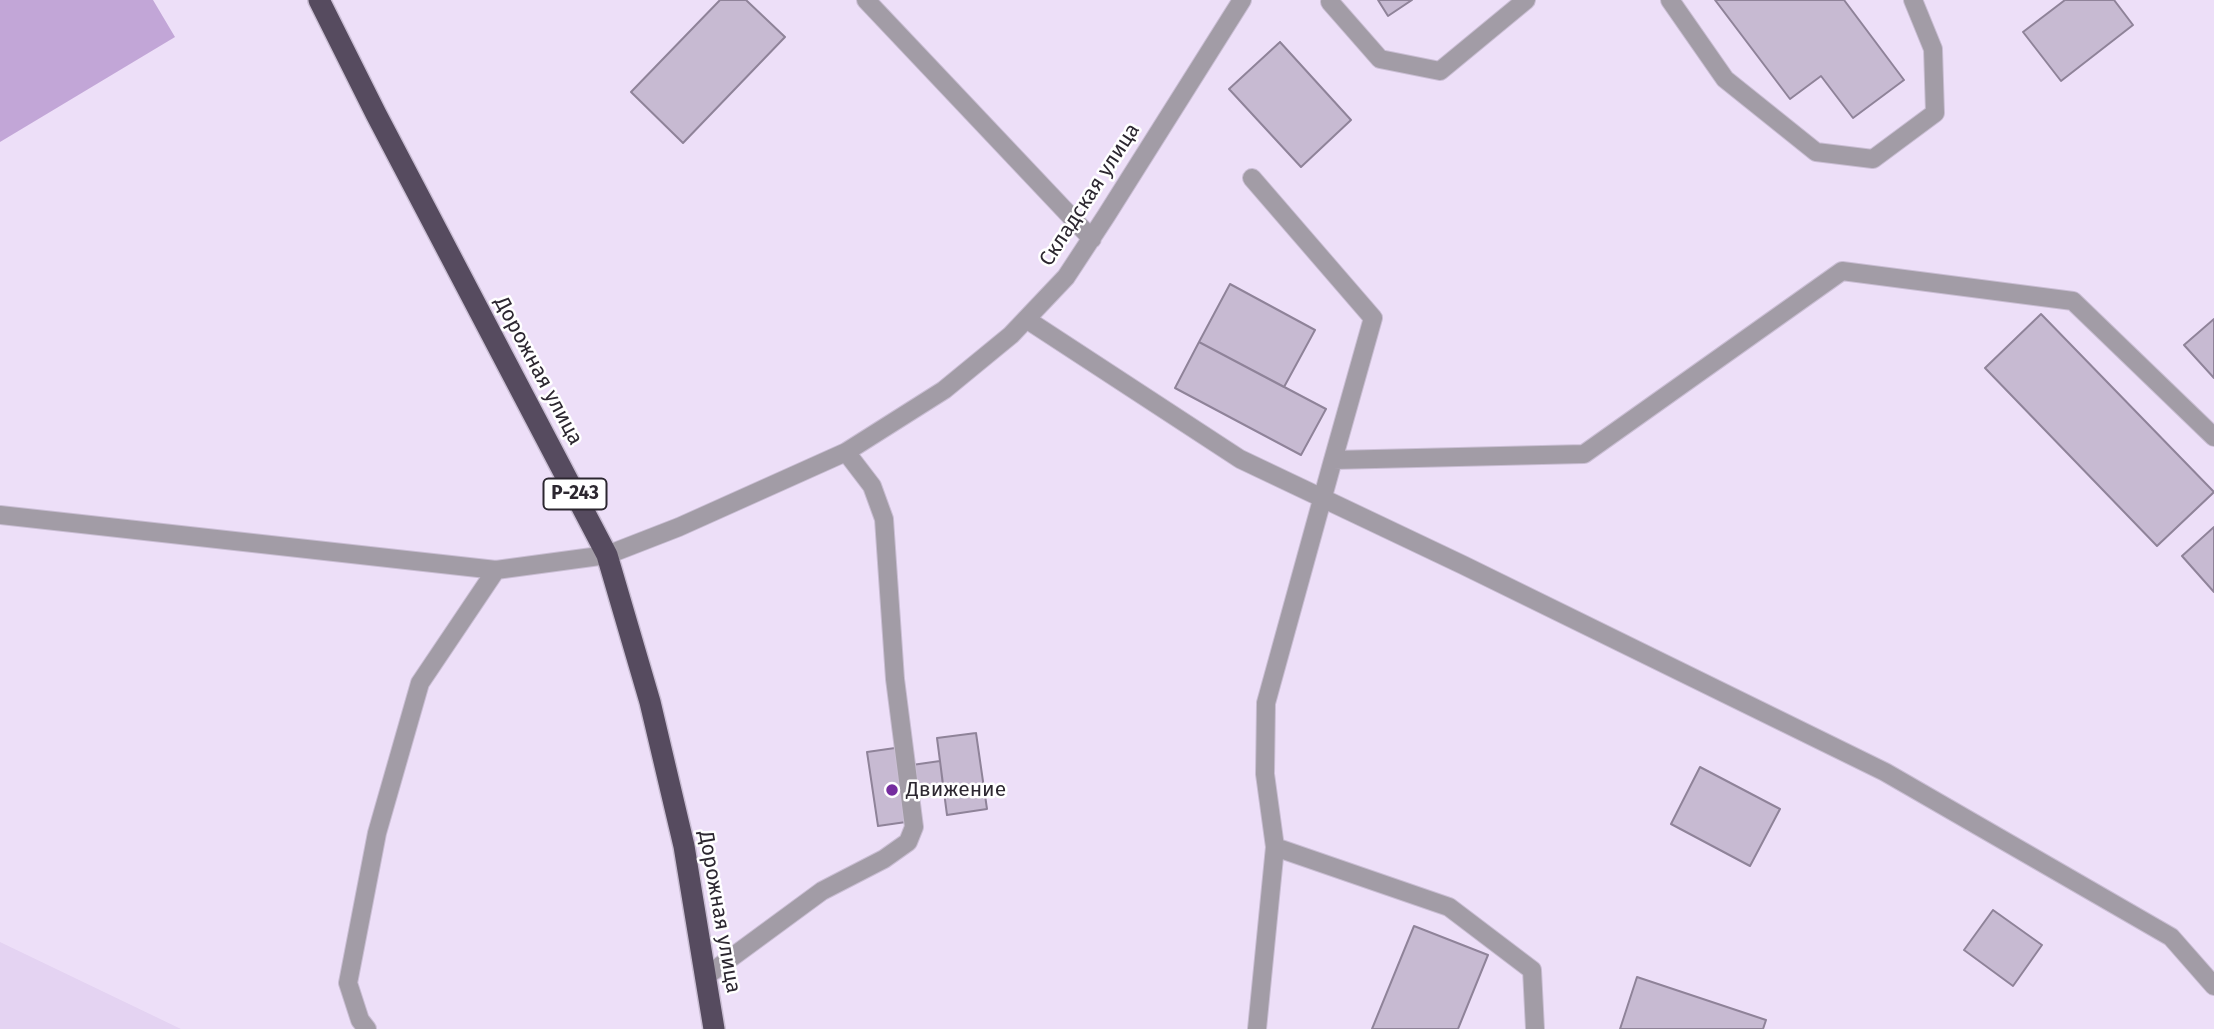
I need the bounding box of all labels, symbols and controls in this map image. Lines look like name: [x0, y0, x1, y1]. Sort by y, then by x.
street label: Складская улица: [1034, 119, 1146, 271]
street label: Дорожная улица: [488, 293, 588, 449]
road number: Р-243: [544, 478, 606, 509]
place label: Движение: [906, 777, 1006, 803]
marker: Движение: [884, 782, 900, 798]
street label: Дорожная улица: [692, 829, 746, 995]

